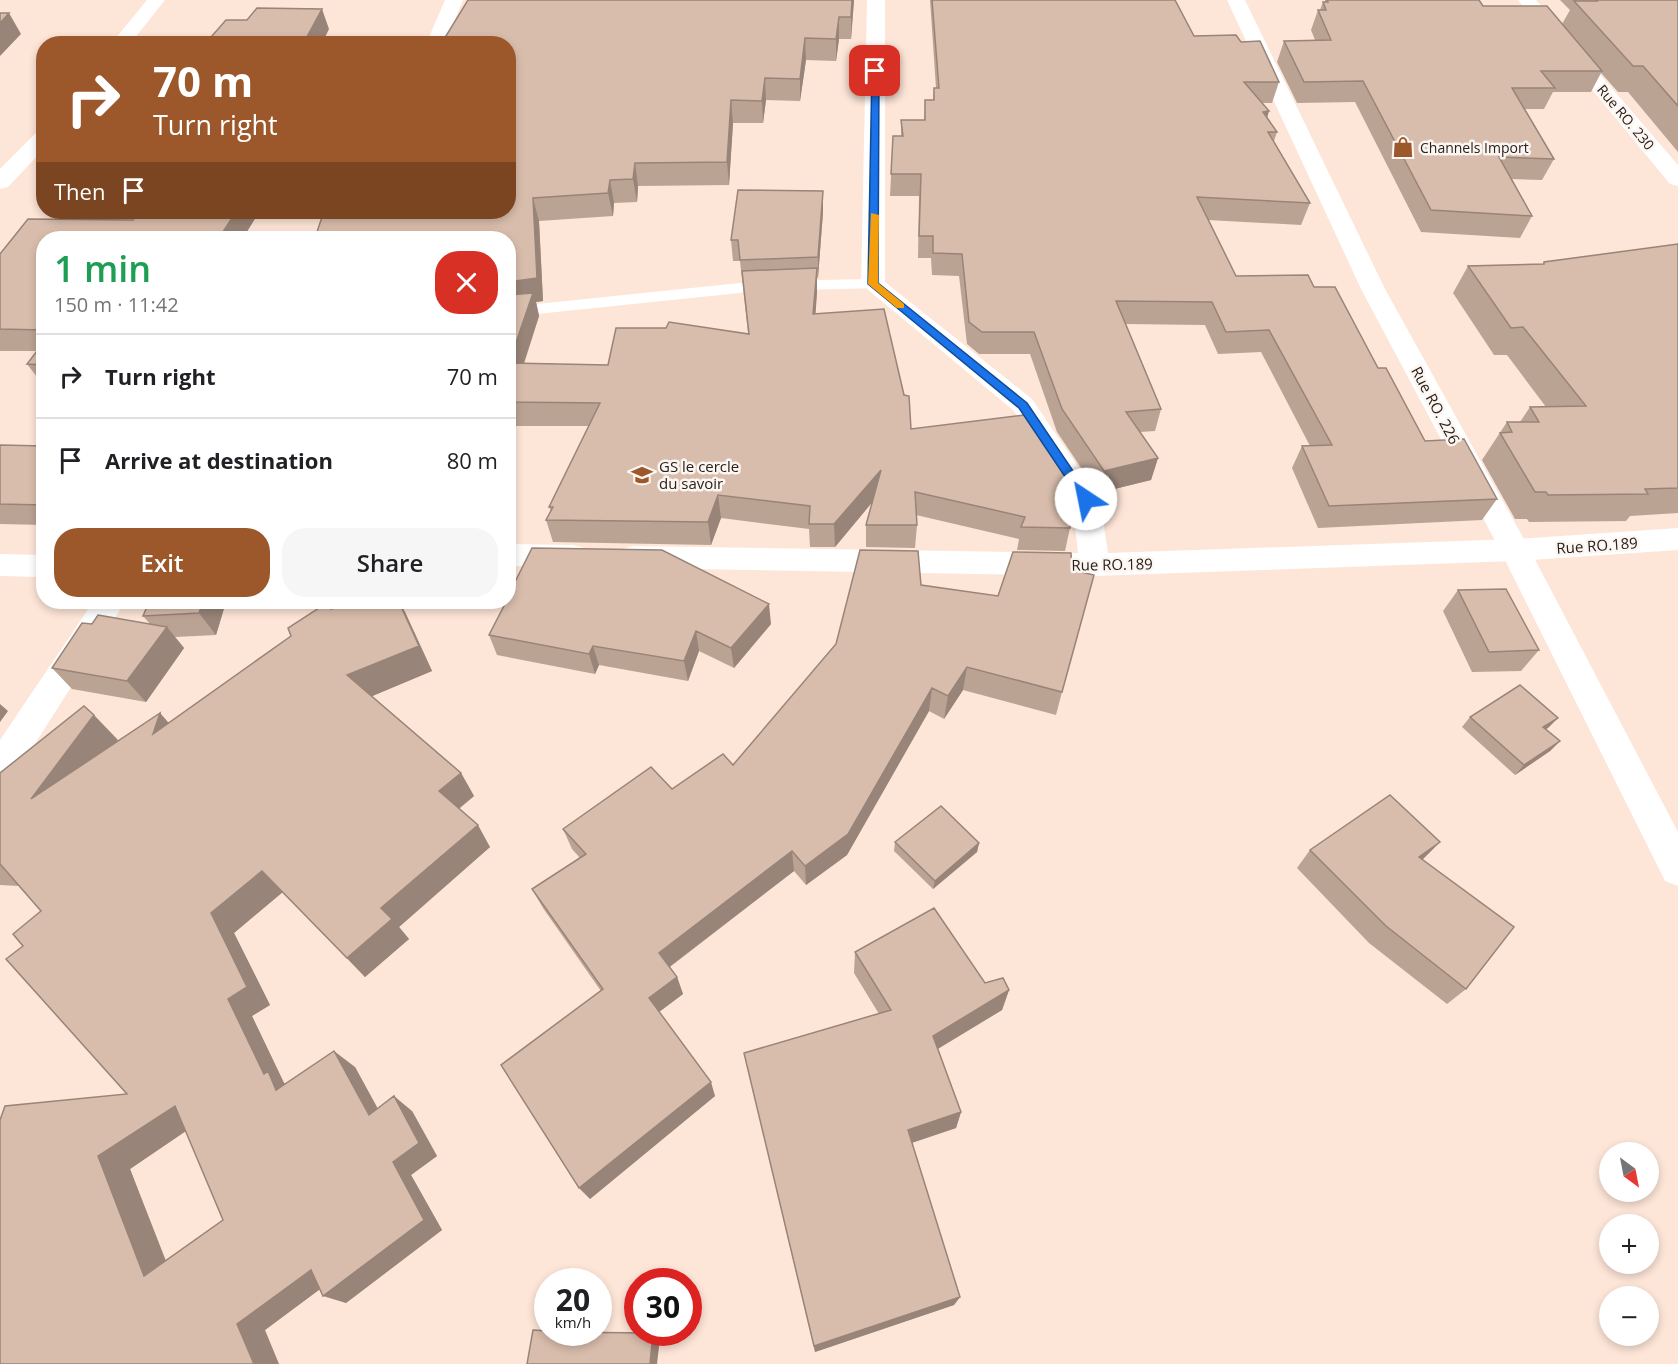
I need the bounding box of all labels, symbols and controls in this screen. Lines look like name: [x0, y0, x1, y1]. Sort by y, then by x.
pin: [849, 45, 900, 96]
text: 70 m: [153, 52, 253, 109]
icon: arrive: [858, 54, 891, 87]
icon: right: [54, 60, 132, 138]
street label: Rue RO. 230: [1593, 80, 1659, 154]
text: Turn right: [153, 106, 278, 143]
shop icon: Channels Import: [1391, 135, 1415, 159]
place label: Channels Import: [1420, 138, 1529, 157]
icon: arrive: [117, 174, 150, 207]
text: Then: [54, 176, 105, 206]
text: 1 min: [54, 244, 151, 293]
button: close: [435, 251, 498, 314]
text: 150 m · 11:42: [54, 291, 179, 318]
icon: right: [54, 360, 87, 393]
text: Turn right: [105, 361, 216, 391]
text: 70 m: [447, 361, 498, 391]
street label: Rue RO. 226: [1407, 363, 1465, 447]
icon: arrive: [54, 444, 87, 477]
text: Arrive at destination: [105, 445, 333, 475]
text: 80 m: [447, 445, 498, 475]
place label: GS le cercle du savoir: [659, 456, 739, 493]
school or university icon: GS le cercle du savoir: [630, 463, 654, 487]
position arrow: [1054, 467, 1118, 531]
button: Exit: [54, 528, 270, 597]
button: Share: [282, 528, 498, 597]
street label: Rue RO.189: [1556, 532, 1638, 558]
street label: Rue RO.189: [1071, 553, 1153, 575]
north arrow: [1599, 1142, 1659, 1202]
map controls: [1599, 1142, 1659, 1346]
button: +: [1599, 1214, 1659, 1274]
speed limit sign: 30: [624, 1268, 702, 1346]
text: 20: [556, 1279, 590, 1320]
button: −: [1599, 1286, 1659, 1346]
text: km/h: [555, 1312, 591, 1332]

